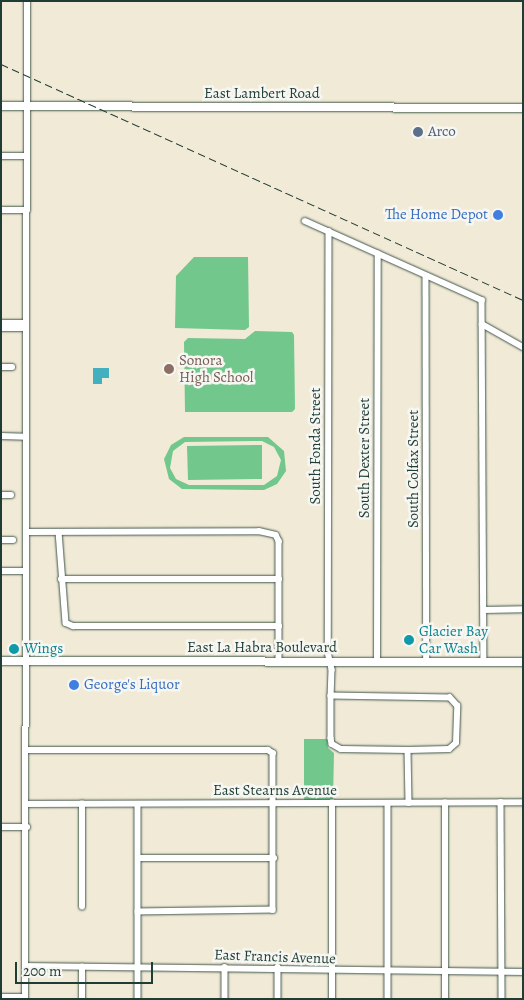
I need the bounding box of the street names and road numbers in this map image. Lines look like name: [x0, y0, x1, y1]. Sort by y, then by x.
street label: East Lambert Road: [204, 85, 320, 103]
street label: South Fonda Street: [307, 388, 325, 504]
street label: South Dexter Street: [356, 398, 374, 518]
street label: South Colfax Street: [405, 410, 423, 528]
street label: East La Habra Boulevard: [187, 639, 337, 657]
street label: East Stearns Avenue: [213, 782, 337, 800]
street label: East Francis Avenue: [214, 946, 336, 968]

